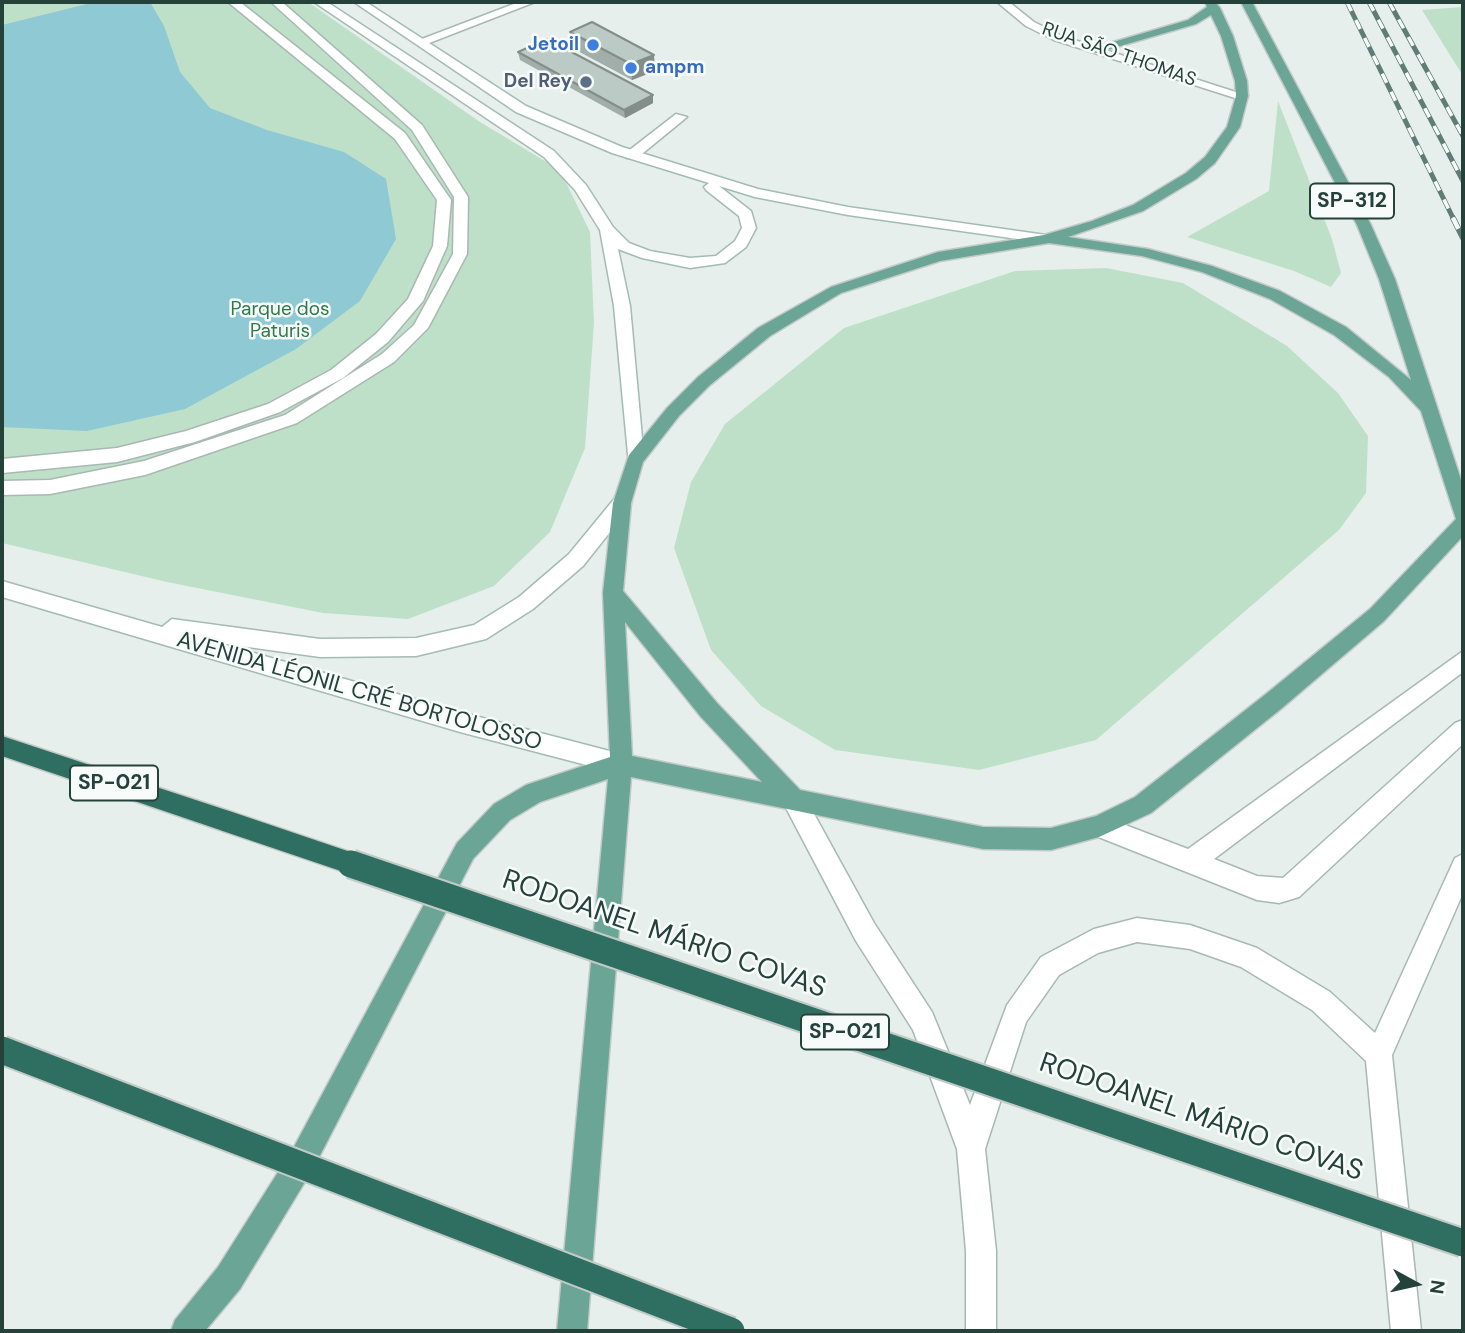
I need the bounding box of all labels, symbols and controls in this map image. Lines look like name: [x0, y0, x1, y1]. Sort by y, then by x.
street label: RUA SÃO THOMAS: [1039, 18, 1199, 92]
place label: Jetoil: [528, 34, 579, 56]
marker: Jetoil: [585, 37, 601, 53]
place label: ampm: [645, 57, 704, 79]
marker: ampm: [623, 60, 639, 76]
place label: Del Rey: [504, 71, 572, 93]
marker: Del Rey: [578, 74, 594, 90]
road number: SP-312: [1310, 184, 1394, 218]
park label: Parque dos Paturis: [231, 299, 329, 343]
street label: AVENIDA LÉONIL CRÉ BORTOLOSSO: [173, 627, 545, 757]
road number: SP-021: [70, 766, 158, 800]
street label: RODOANEL MÁRIO COVAS: [498, 864, 830, 1006]
road number: SP-021: [801, 1014, 889, 1050]
street label: RODOANEL MÁRIO COVAS: [1035, 1047, 1367, 1189]
north arrow: [1381, 1249, 1451, 1319]
text: N: [1424, 1278, 1451, 1296]

